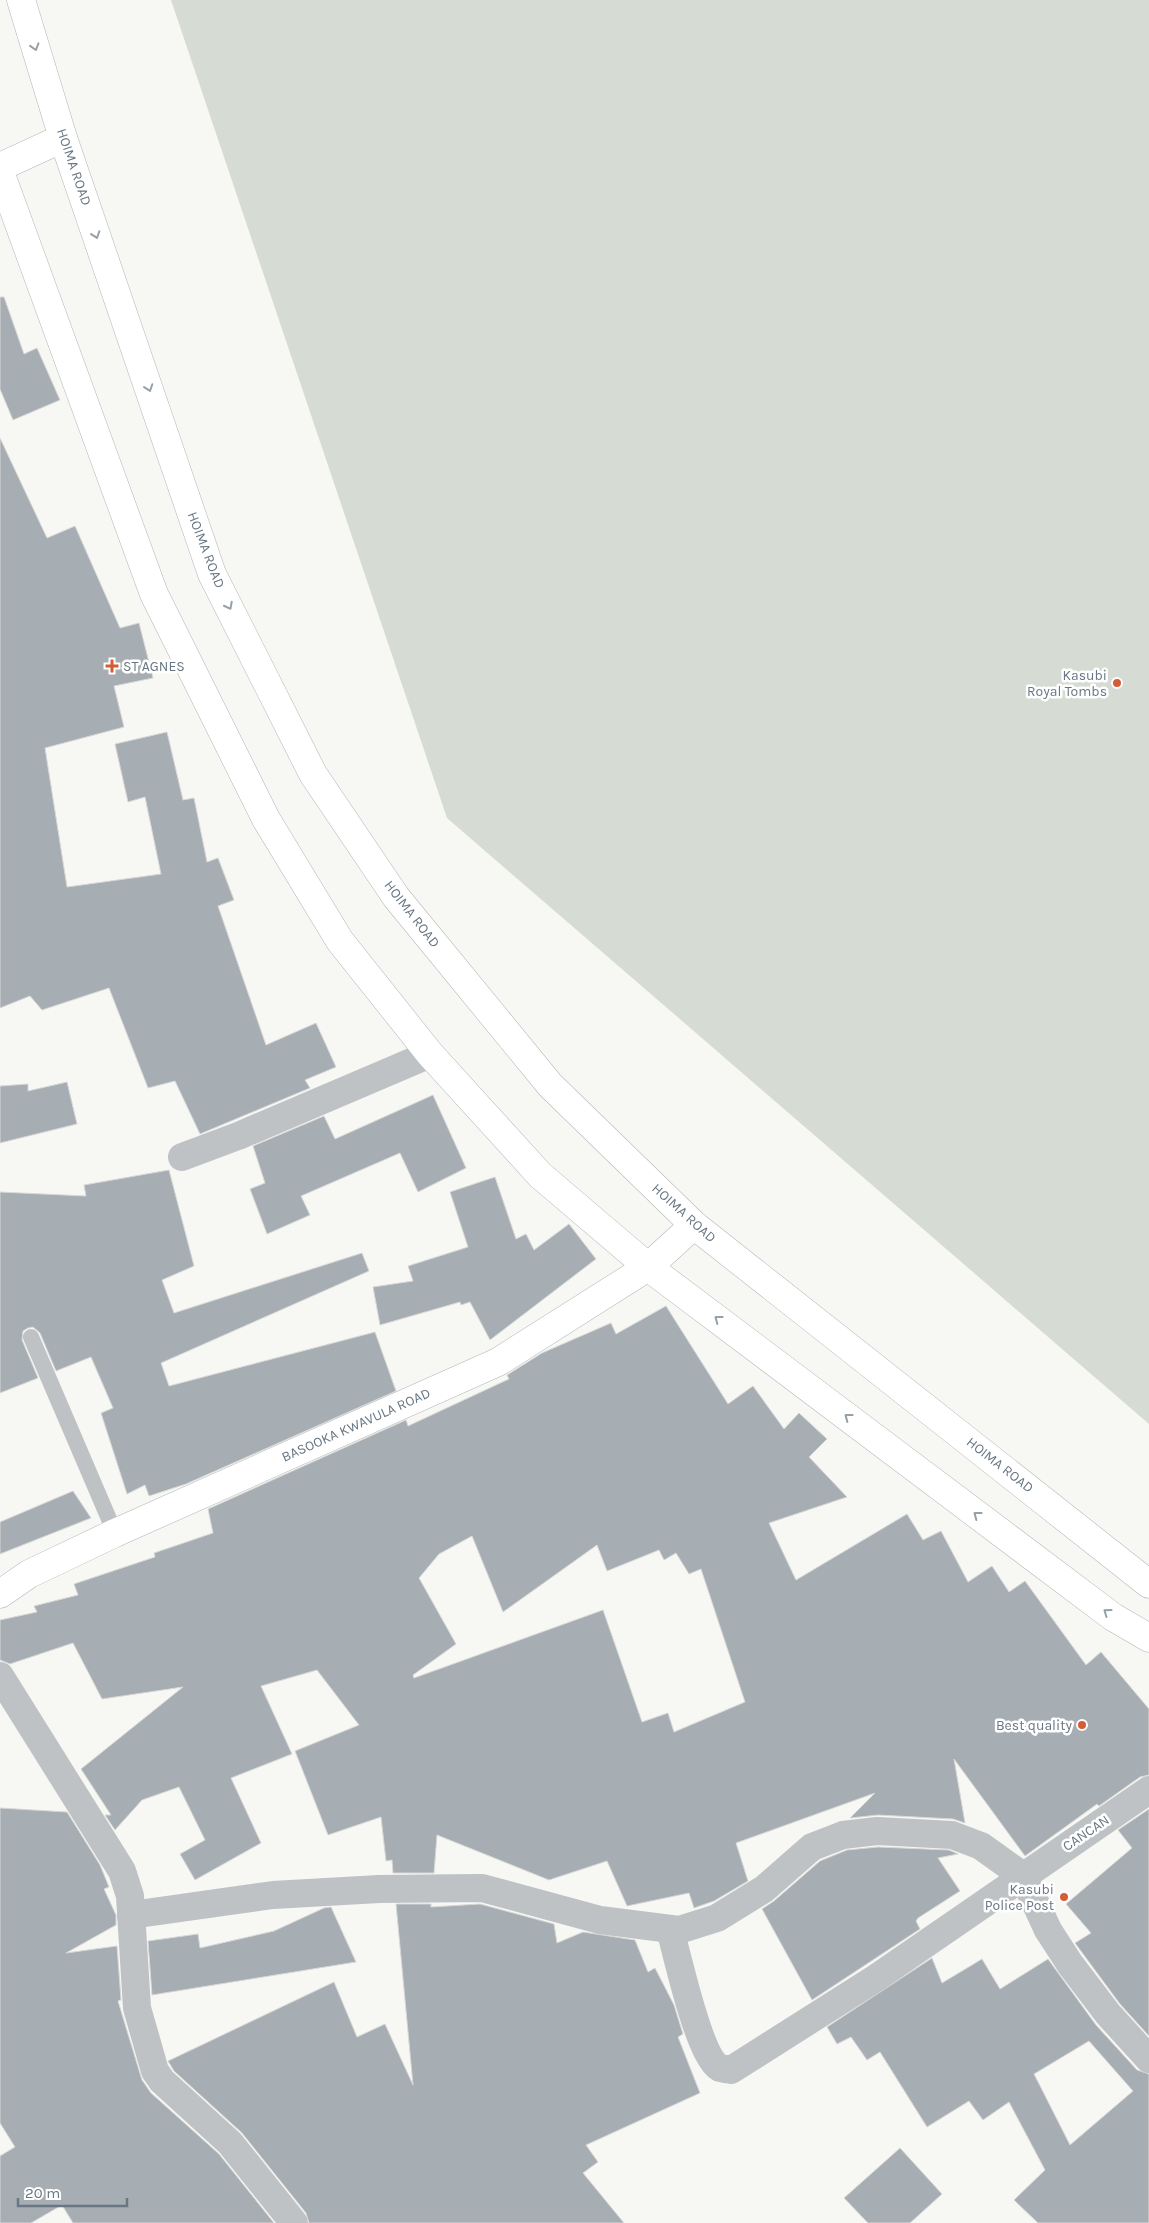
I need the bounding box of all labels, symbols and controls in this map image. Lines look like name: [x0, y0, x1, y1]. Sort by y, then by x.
one-way arrow: [30, 42, 40, 50]
street label: HOIMA ROAD: [53, 126, 95, 208]
one-way arrow: [90, 230, 100, 238]
one-way arrow: [143, 384, 153, 392]
street label: HOIMA ROAD: [184, 509, 228, 591]
one-way arrow: [223, 601, 233, 610]
place label: ST AGNES: [123, 658, 185, 675]
marker: ST AGNES: [105, 659, 119, 673]
place label: Kasubi Royal Tombs: [1027, 667, 1107, 700]
marker: Kasubi Royal Tombs: [1111, 677, 1123, 689]
street label: HOIMA ROAD: [381, 877, 443, 951]
street label: HOIMA ROAD: [648, 1180, 720, 1246]
one-way arrow: [715, 1317, 724, 1325]
street label: BASOOKA KWAVULA ROAD: [279, 1384, 433, 1466]
one-way arrow: [844, 1414, 854, 1423]
street label: HOIMA ROAD: [963, 1434, 1037, 1496]
one-way arrow: [973, 1512, 983, 1521]
one-way arrow: [1104, 1610, 1113, 1618]
place label: Best quality: [996, 1717, 1072, 1734]
marker: Best quality: [1076, 1719, 1088, 1731]
street label: CANCAN: [1060, 1811, 1112, 1855]
place label: Kasubi Police Post: [985, 1881, 1054, 1914]
marker: Kasubi Police Post: [1058, 1891, 1070, 1903]
scale bar: [18, 2176, 126, 2208]
text: 20 m: [25, 2184, 60, 2202]

